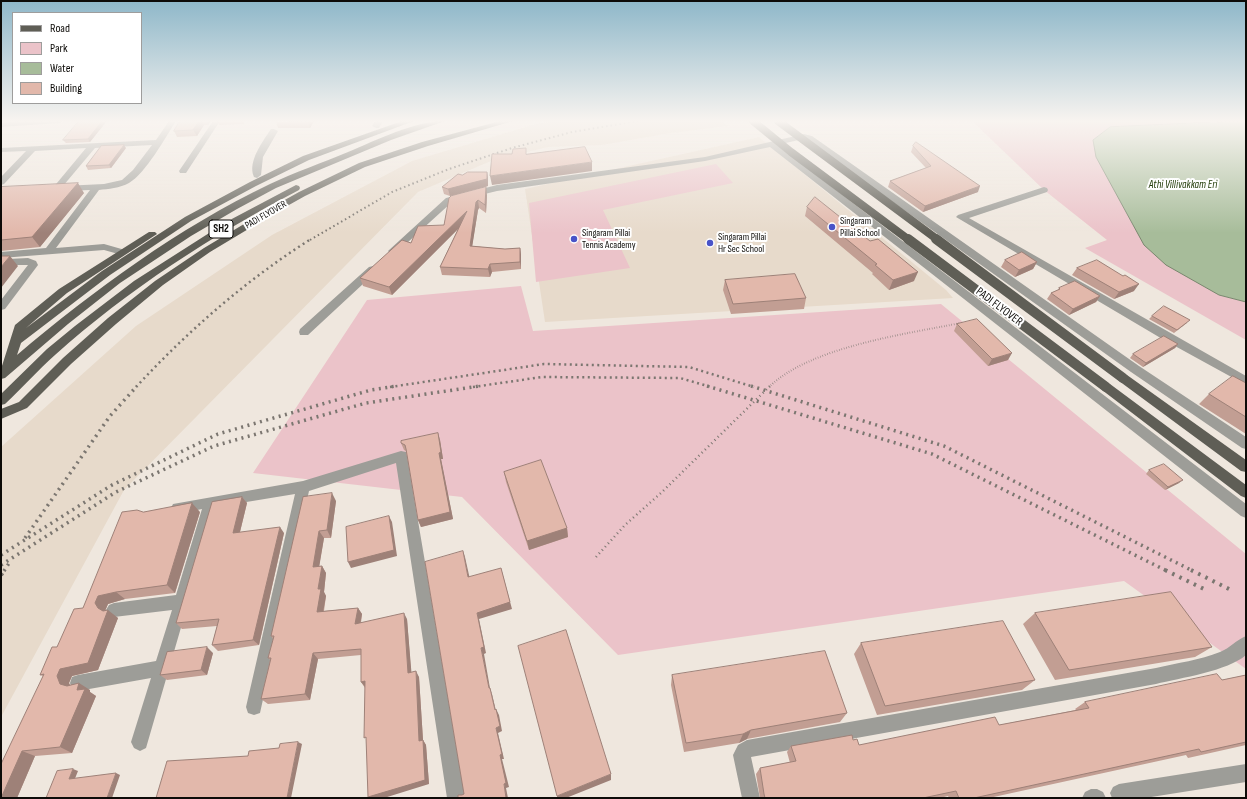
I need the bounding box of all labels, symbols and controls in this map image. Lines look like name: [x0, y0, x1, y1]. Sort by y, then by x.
legend: [12, 12, 142, 104]
text: Road: [50, 21, 70, 36]
text: Park: [50, 41, 68, 56]
text: Water: [50, 61, 74, 76]
text: Building: [50, 81, 82, 96]
water label: Athi Villivakkam Eri: [1149, 178, 1217, 192]
street label: PADI FLYOVER: [243, 198, 289, 232]
place label: Singaram Pillai School: [840, 215, 880, 238]
road number: SH2: [209, 220, 233, 238]
marker: Singaram Pillai School: [827, 222, 837, 232]
place label: Singaram Pillai Tennis Academy: [582, 227, 636, 250]
place label: Singaram Pillai Hr Sec School: [718, 231, 766, 254]
marker: Singaram Pillai Tennis Academy: [569, 234, 579, 244]
marker: Singaram Pillai Hr Sec School: [705, 238, 715, 248]
street label: PADI FLYOVER: [973, 285, 1025, 329]

